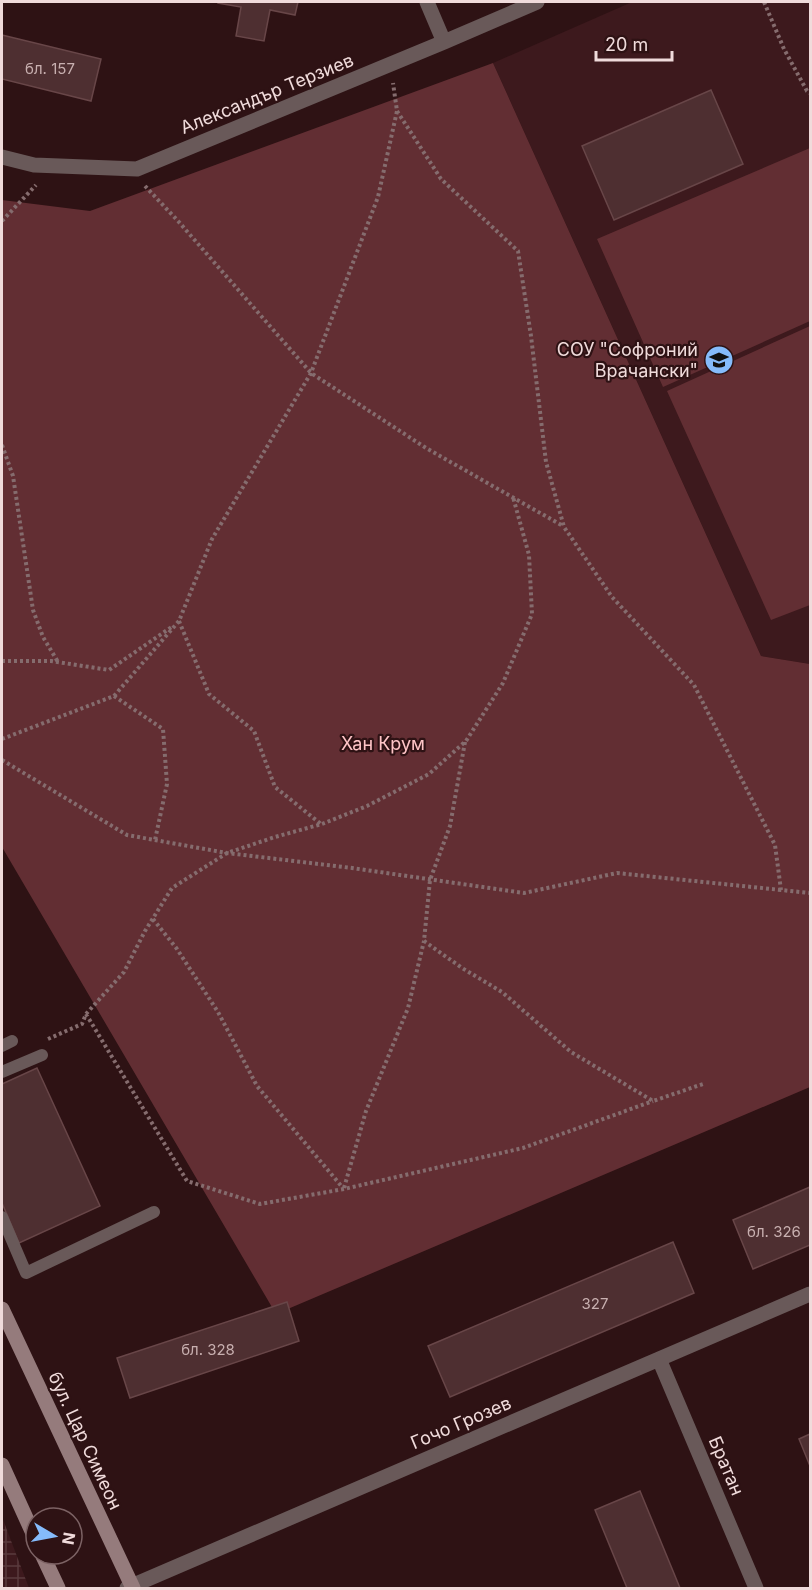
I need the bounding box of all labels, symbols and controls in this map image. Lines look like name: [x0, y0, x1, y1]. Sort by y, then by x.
scale bar: [596, 24, 672, 62]
text: 20 m: [605, 34, 648, 55]
street label: Александър Терзиев: [177, 49, 356, 138]
house number: бл. 157: [25, 59, 75, 78]
place label: СОУ "Софроний Врачански": [557, 339, 698, 381]
school or university icon: СОУ "Софроний Врачански": [703, 344, 735, 376]
park label: Хан Крум: [341, 733, 425, 754]
house number: бл. 326: [747, 1222, 801, 1241]
house number: 327: [582, 1294, 608, 1313]
house number: бл. 328: [181, 1340, 235, 1359]
street label: бул. Цар Симеон: [44, 1369, 127, 1513]
street label: Гочо Грозев: [407, 1392, 514, 1453]
street label: Братан: [705, 1433, 748, 1498]
north arrow: [24, 1506, 84, 1566]
text: N: [58, 1531, 80, 1546]

